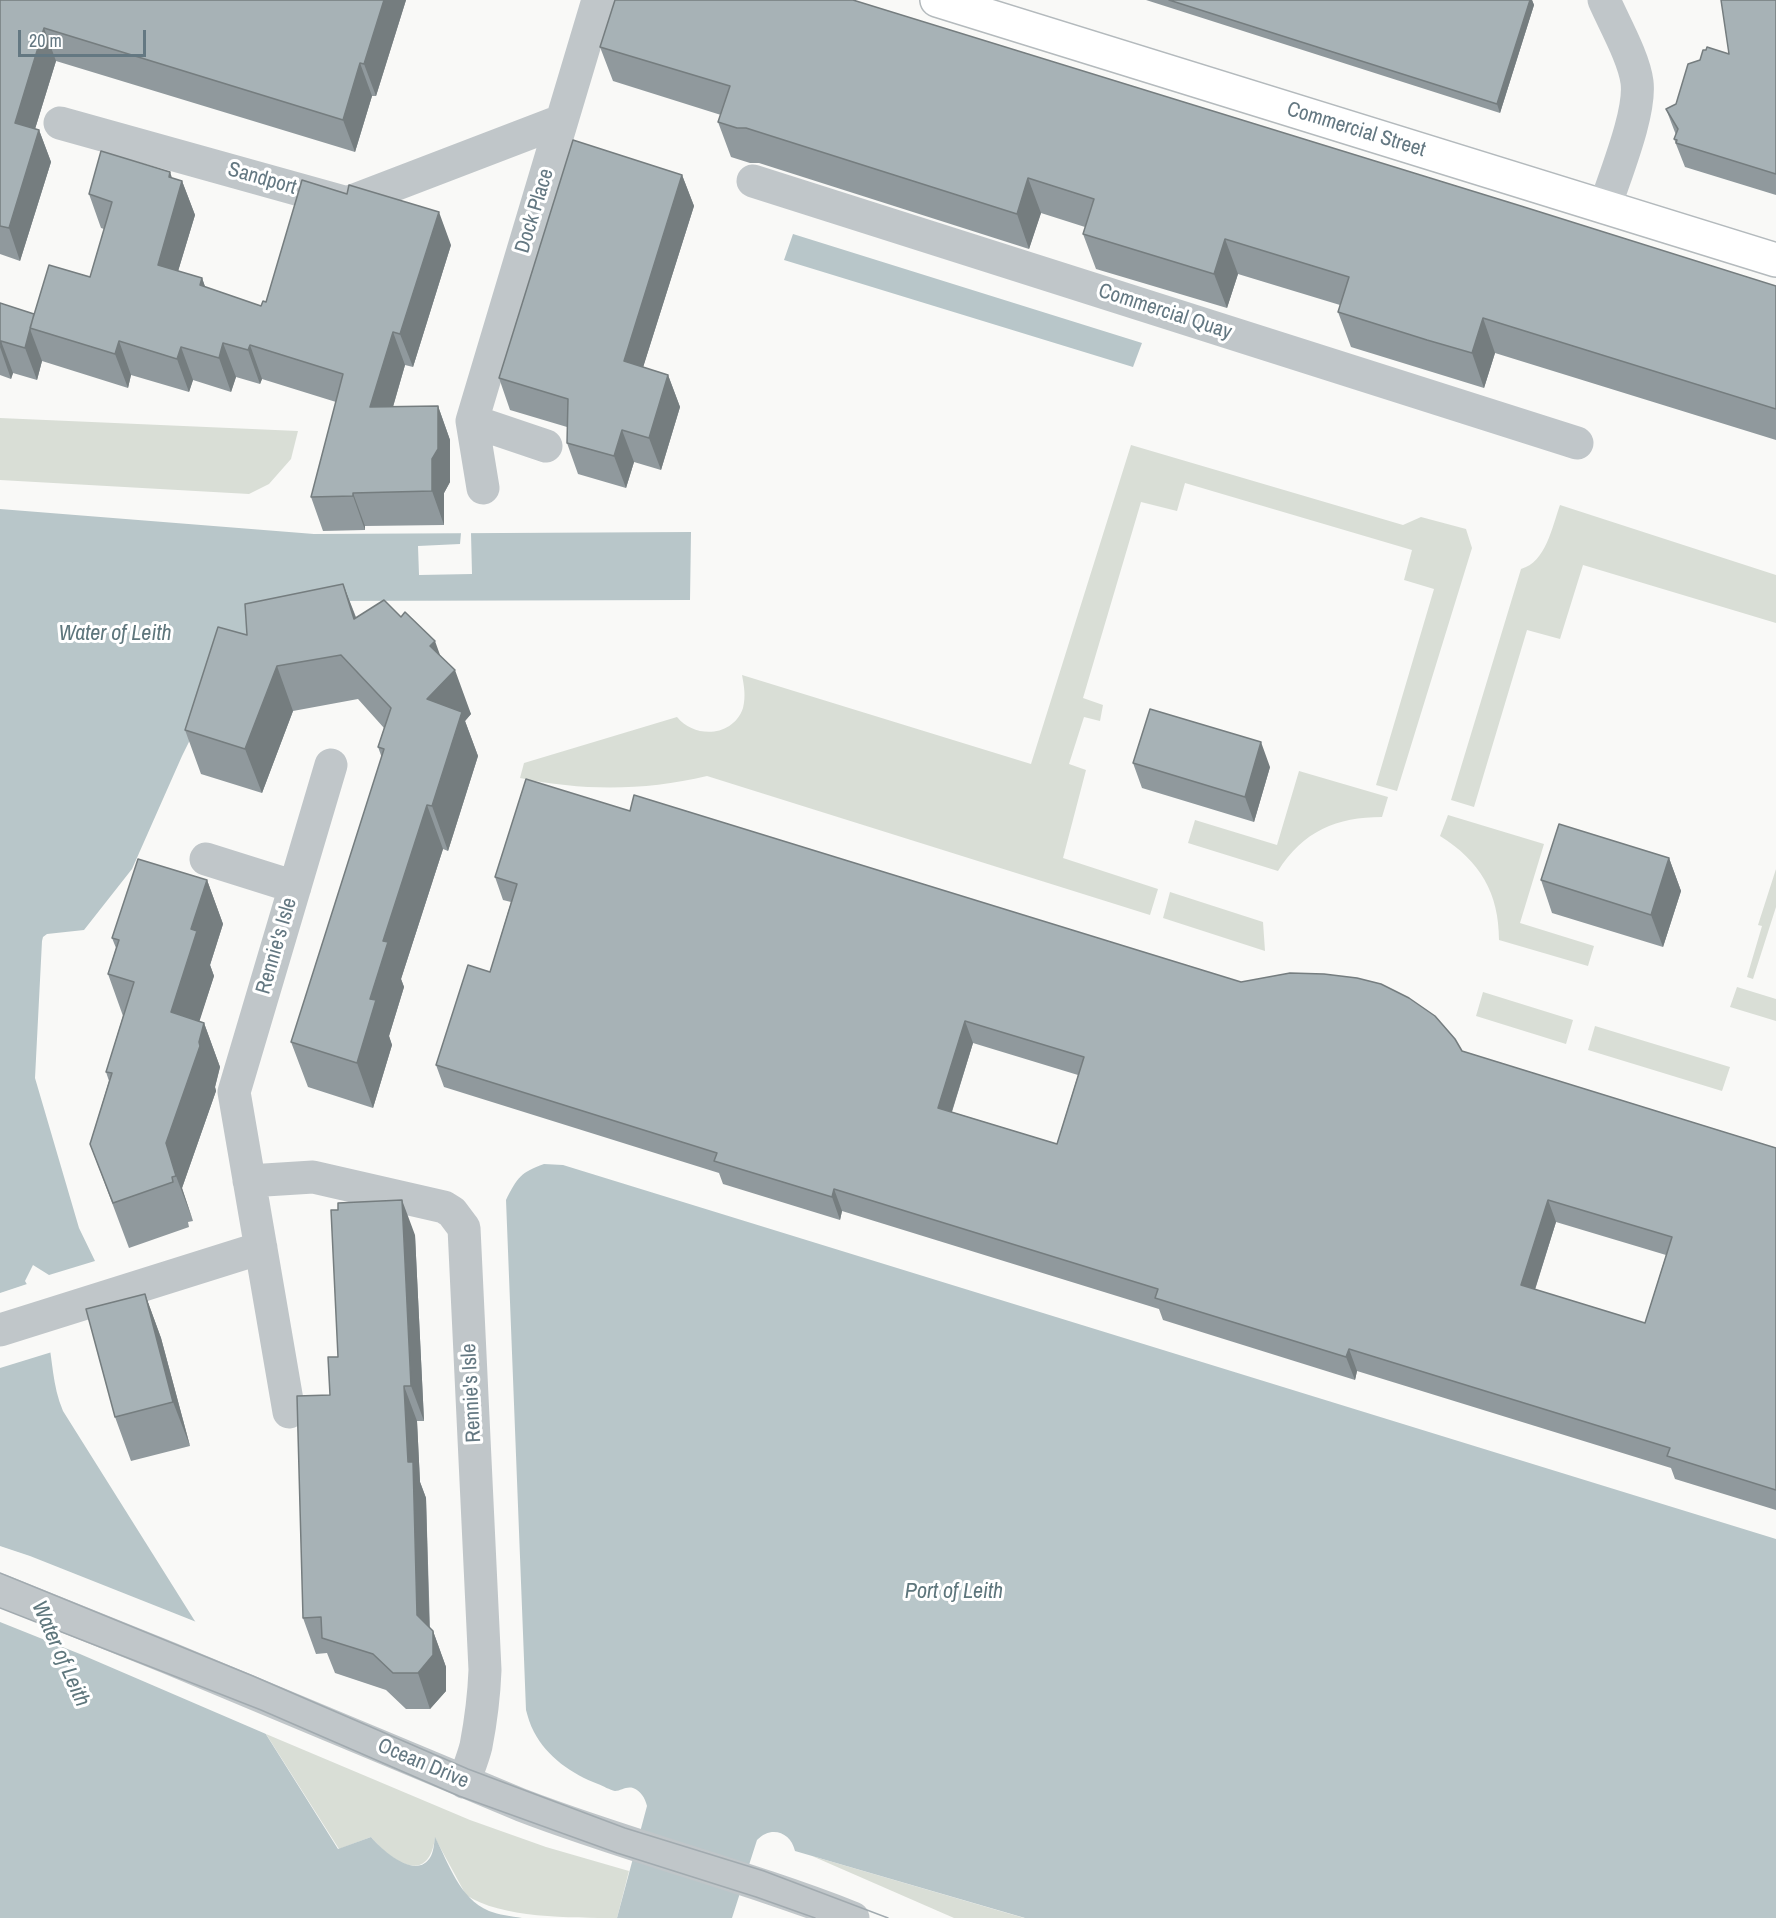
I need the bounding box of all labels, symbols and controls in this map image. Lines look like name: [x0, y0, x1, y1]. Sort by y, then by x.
scale bar: [21, 18, 148, 56]
text: 20 m: [29, 28, 62, 53]
street label: Commercial Street: [1284, 97, 1428, 163]
street label: Sandport: [225, 157, 299, 201]
street label: Dock Place: [510, 166, 560, 256]
street label: Commercial Quay: [1095, 279, 1235, 345]
water label: Water of Leith: [59, 621, 171, 647]
street label: Rennie's Isle: [251, 895, 303, 997]
street label: Rennie's Isle: [457, 1343, 487, 1443]
water label: Port of Leith: [905, 1579, 1003, 1605]
water label: Water of Leith: [25, 1597, 95, 1711]
street label: Ocean Drive: [374, 1734, 472, 1794]

